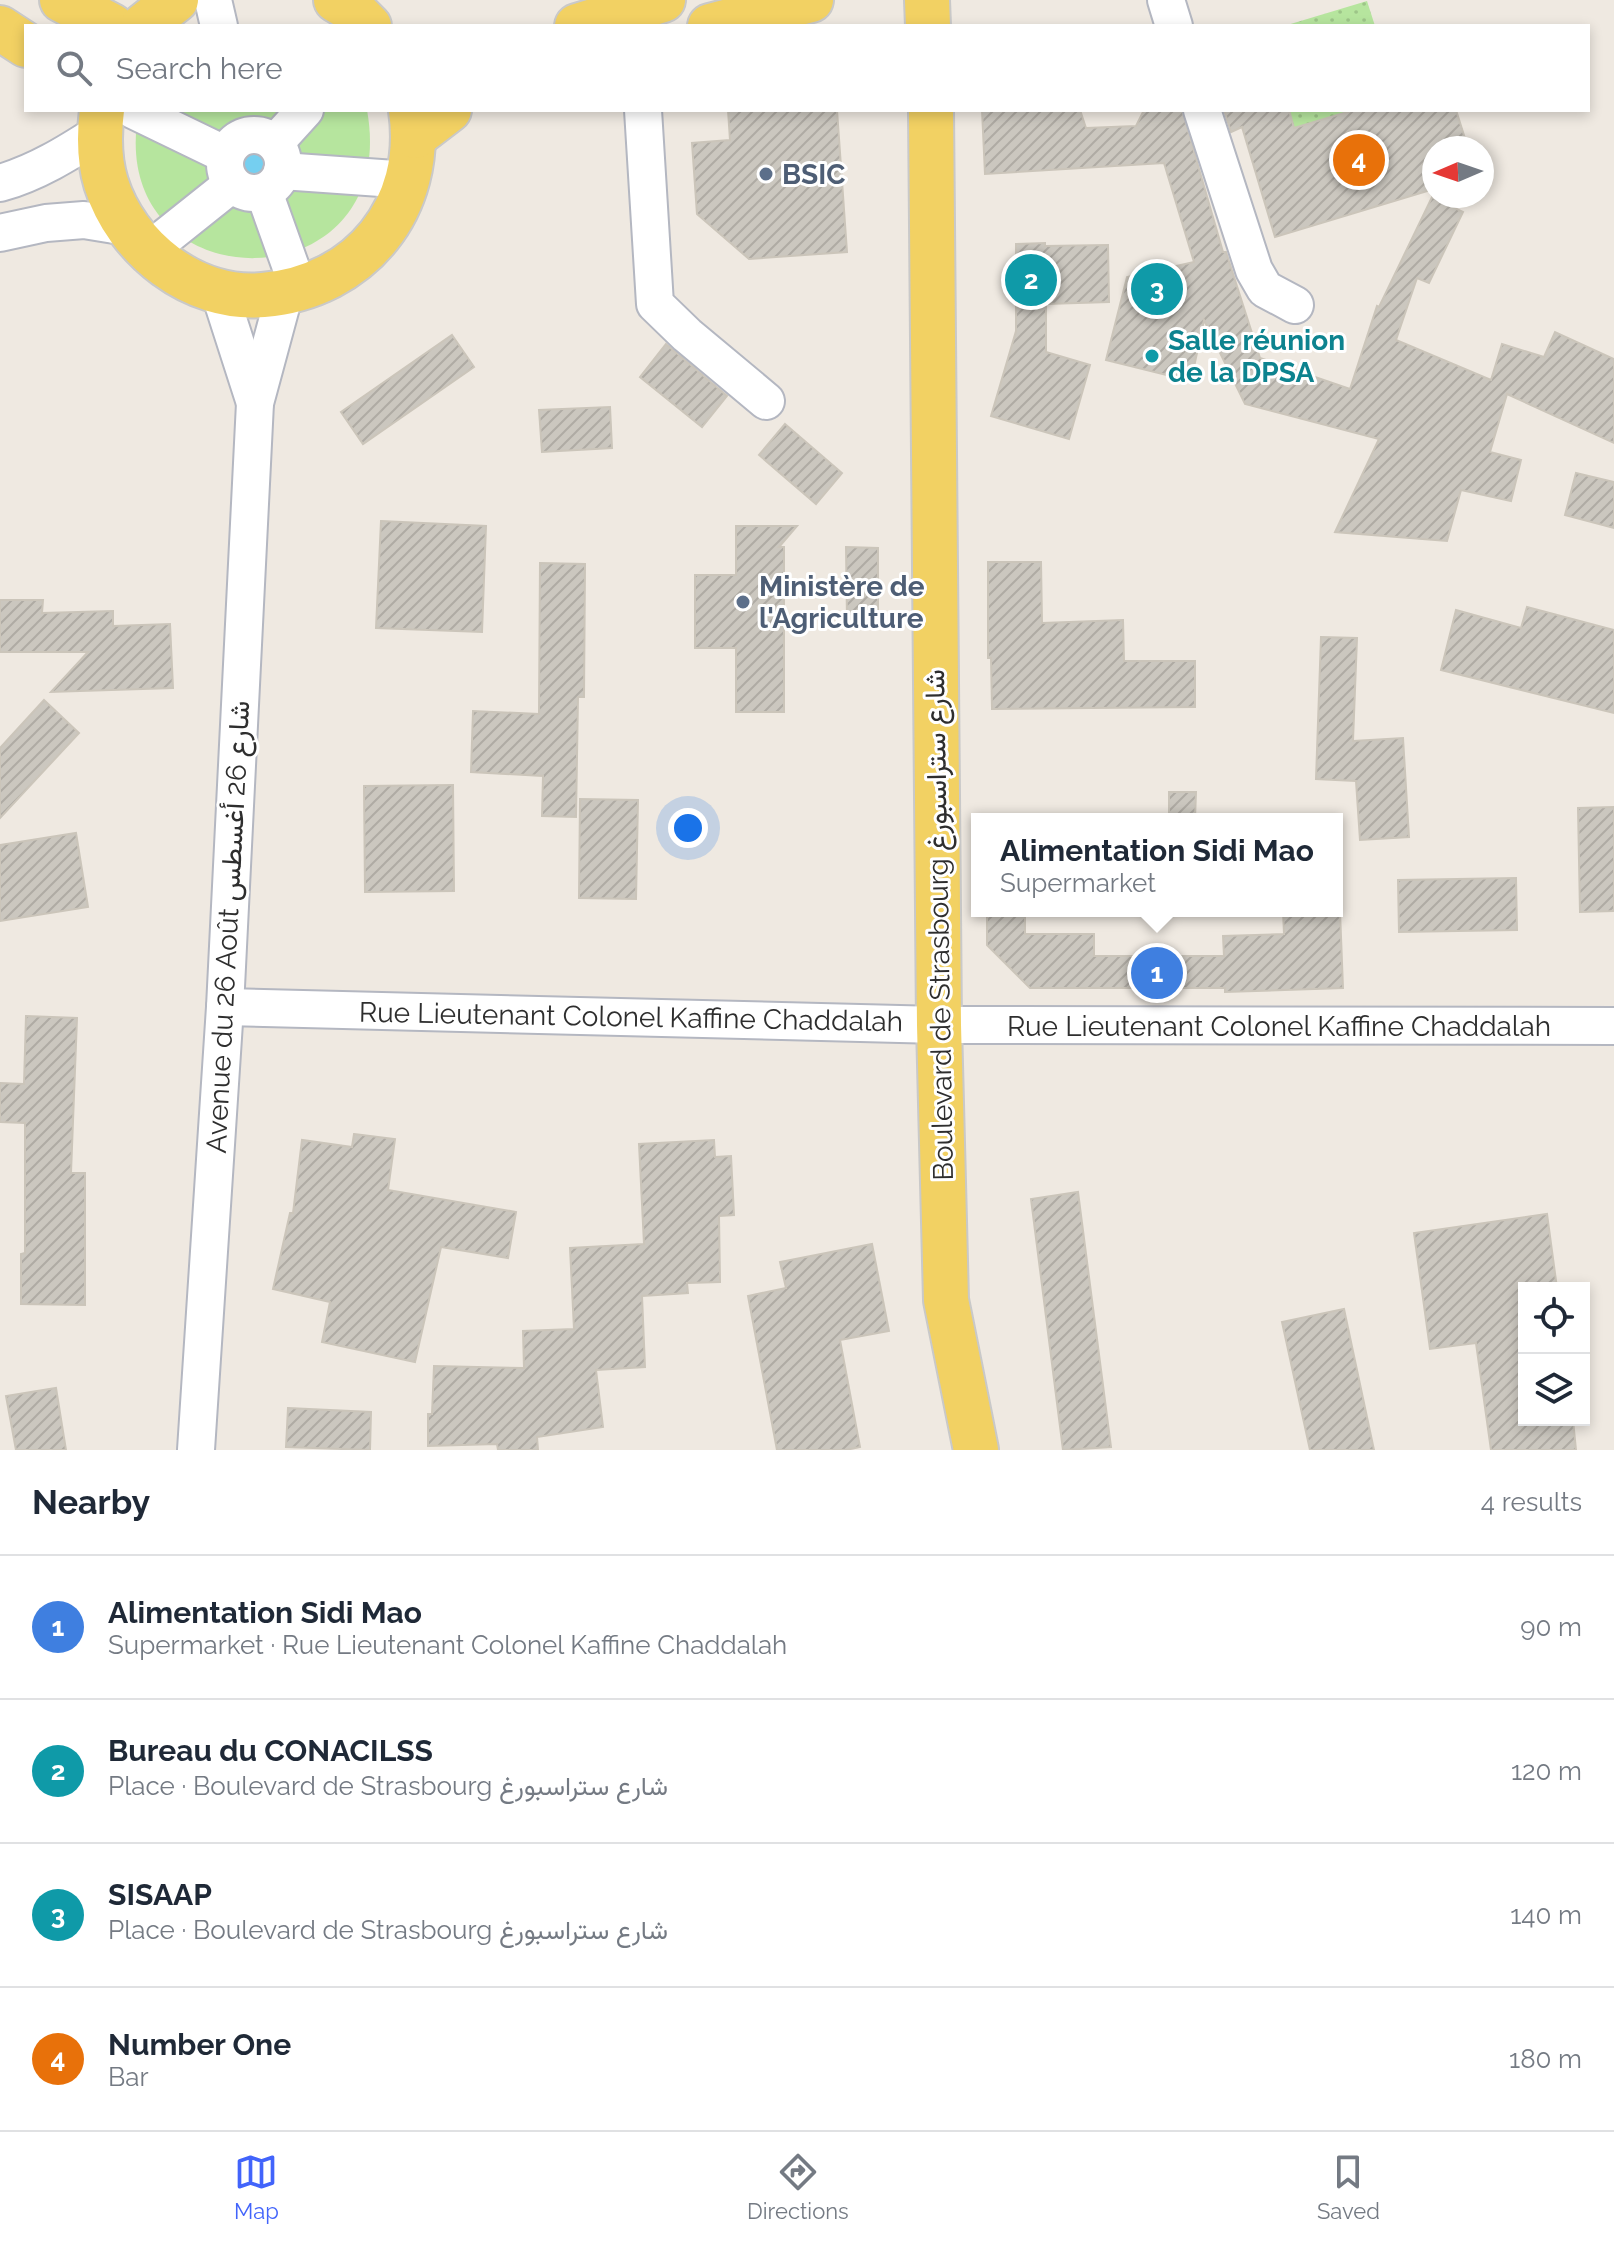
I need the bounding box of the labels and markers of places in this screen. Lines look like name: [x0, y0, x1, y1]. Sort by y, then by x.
pin: 4: [1333, 130, 1385, 190]
place label: BSIC: [782, 158, 845, 191]
marker: BSIC: [757, 165, 775, 183]
pin: 2: [1005, 250, 1057, 310]
pin: 3: [1131, 259, 1183, 319]
place label: Salle réunion de la DPSA: [1168, 324, 1345, 389]
marker: Salle réunion de la DPSA: [1143, 347, 1161, 365]
place label: Ministère de l'Agriculture: [759, 570, 925, 635]
marker: Ministère de l'Agriculture: [734, 593, 752, 611]
pin: 1: [1131, 943, 1183, 1003]

